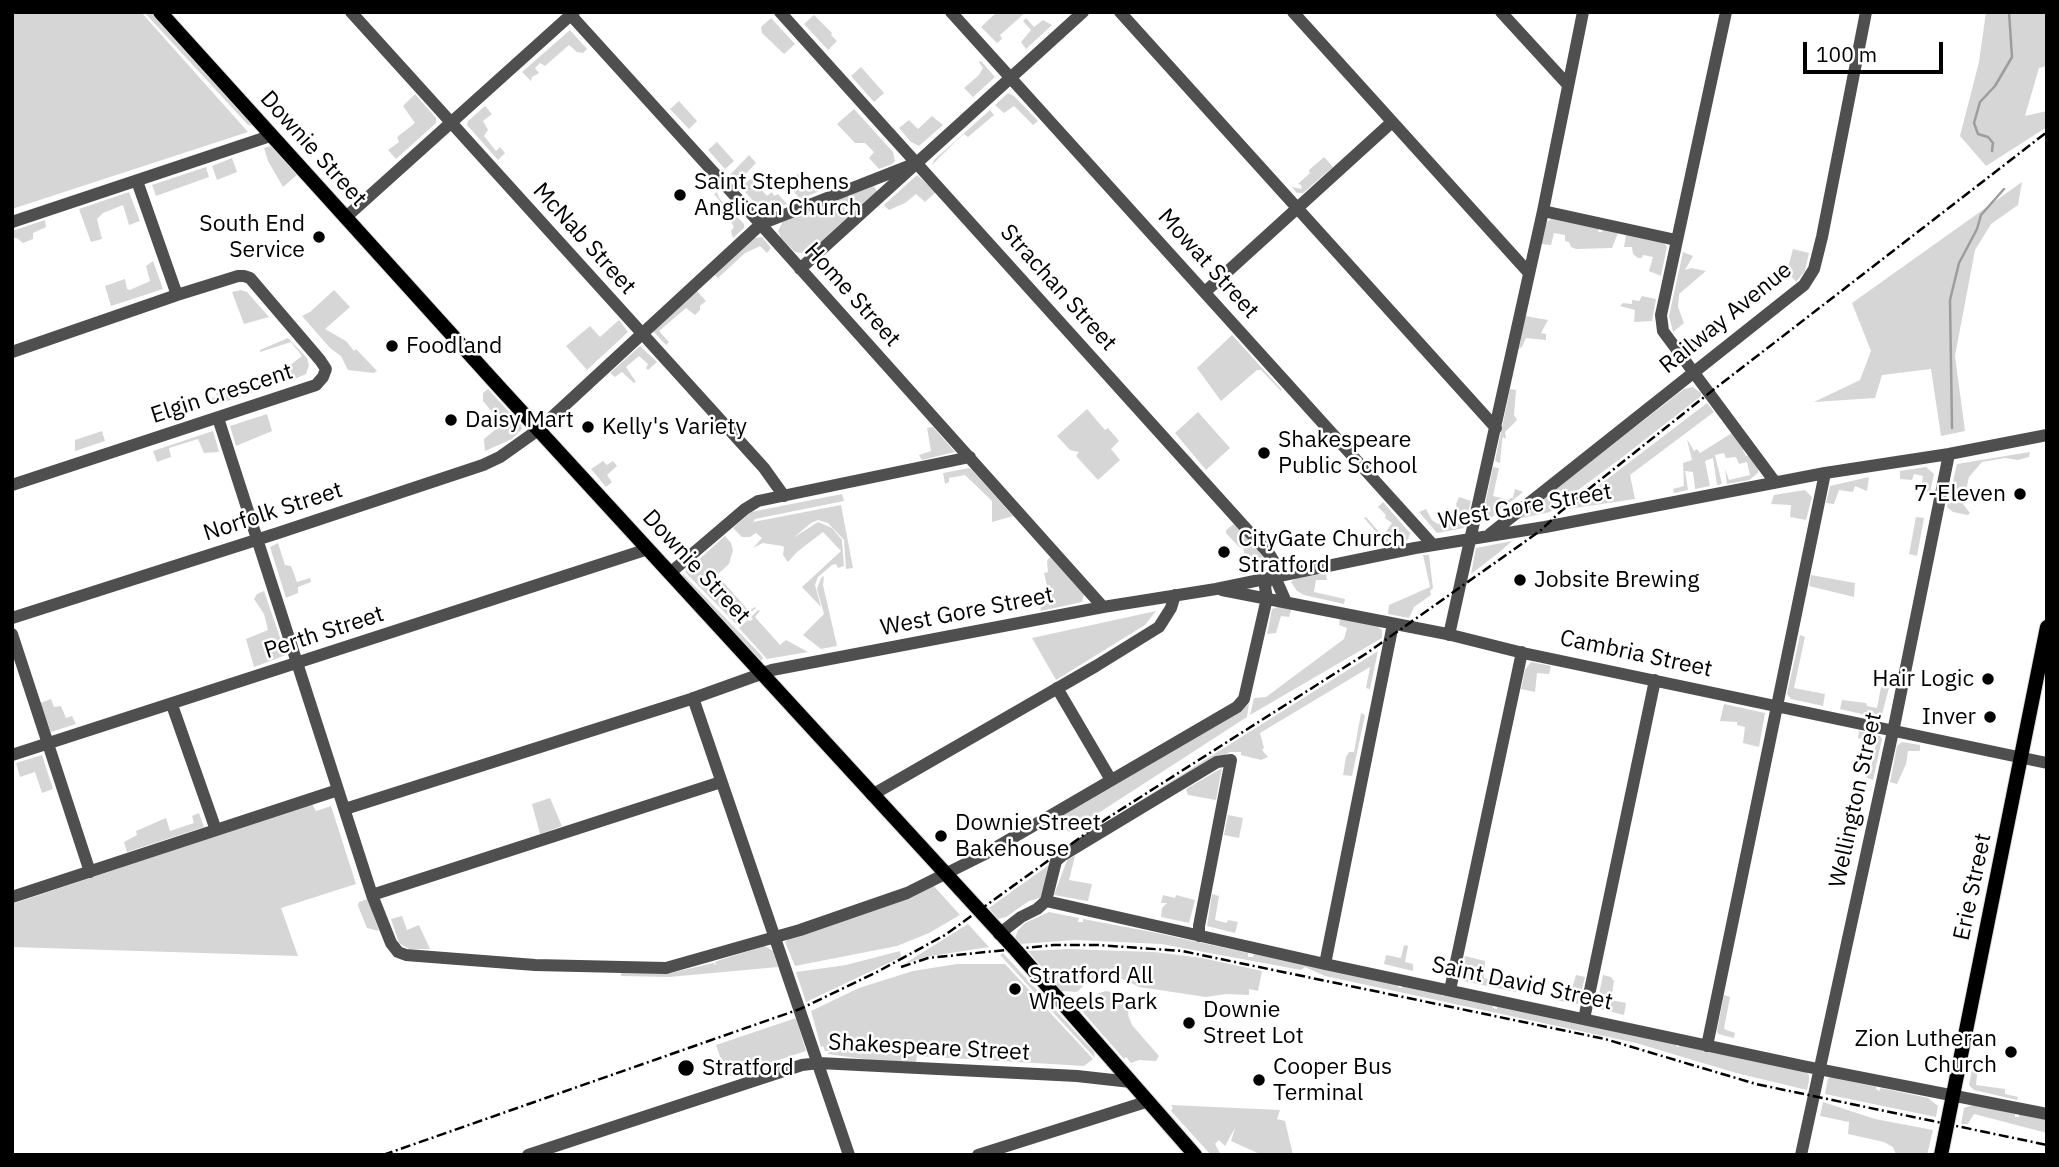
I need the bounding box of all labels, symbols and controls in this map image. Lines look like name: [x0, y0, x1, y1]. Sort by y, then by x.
scale bar: [1807, 28, 1947, 72]
text: 100 m: [1816, 40, 1877, 68]
street label: Downie Street: [254, 86, 372, 212]
place label: Saint Stephens Anglican Church: [694, 168, 862, 222]
street label: McNab Street: [527, 178, 641, 300]
marker: Saint Stephens Anglican Church: [672, 187, 688, 203]
street label: Mowat Street: [1152, 204, 1264, 324]
place label: South End Service: [199, 210, 305, 264]
street label: Strachan Street: [994, 219, 1122, 357]
marker: South End Service: [311, 229, 327, 245]
street label: Home Street: [798, 237, 906, 353]
street label: Railway Avenue: [1654, 256, 1798, 380]
place label: Foodland: [406, 332, 502, 360]
marker: Foodland: [384, 338, 400, 354]
street label: Elgin Crescent: [148, 358, 296, 430]
place label: Daisy Mart: [465, 406, 574, 434]
marker: Daisy Mart: [443, 412, 459, 428]
place label: Kelly's Variety: [602, 413, 747, 441]
marker: Kelly's Variety: [580, 419, 596, 435]
place label: Shakespeare Public School: [1278, 426, 1417, 480]
marker: Shakespeare Public School: [1256, 445, 1272, 461]
street label: Norfolk Street: [200, 477, 346, 547]
street label: West Gore Street: [1436, 478, 1614, 536]
place label: 7-Eleven: [1914, 480, 2006, 508]
marker: 7-Eleven: [2012, 486, 2028, 502]
street label: Downie Street: [636, 504, 756, 630]
place label: CityGate Church Stratford: [1238, 525, 1405, 579]
marker: CityGate Church Stratford: [1216, 544, 1232, 560]
place label: Jobsite Brewing: [1534, 566, 1699, 594]
marker: Jobsite Brewing: [1512, 572, 1528, 588]
street label: West Gore Street: [878, 582, 1056, 642]
street label: Perth Street: [261, 601, 387, 665]
street label: Cambria Street: [1557, 624, 1715, 684]
place label: Hair Logic: [1872, 665, 1974, 693]
marker: Hair Logic: [1980, 671, 1996, 687]
place label: Inver: [1922, 703, 1976, 731]
marker: Inver: [1982, 709, 1998, 725]
street label: Wellington Street: [1824, 710, 1888, 890]
place label: Downie Street Bakehouse: [955, 809, 1101, 863]
marker: Downie Street Bakehouse: [933, 828, 949, 844]
street label: Erie Street: [1948, 831, 1998, 943]
street label: Saint David Street: [1429, 951, 1615, 1017]
place label: Stratford All Wheels Park: [1029, 962, 1157, 1016]
marker: Stratford All Wheels Park: [1007, 981, 1023, 997]
place label: Downie Street Lot: [1203, 996, 1304, 1050]
marker: Downie Street Lot: [1181, 1015, 1197, 1031]
place label: Zion Lutheran Church: [1855, 1025, 1997, 1079]
street label: Shakespeare Street: [827, 1029, 1031, 1067]
marker: Zion Lutheran Church: [2003, 1044, 2019, 1060]
place label: Cooper Bus Terminal: [1273, 1053, 1392, 1107]
place label: Stratford: [702, 1054, 794, 1082]
marker: Stratford: [676, 1058, 696, 1078]
marker: Cooper Bus Terminal: [1251, 1072, 1267, 1088]

